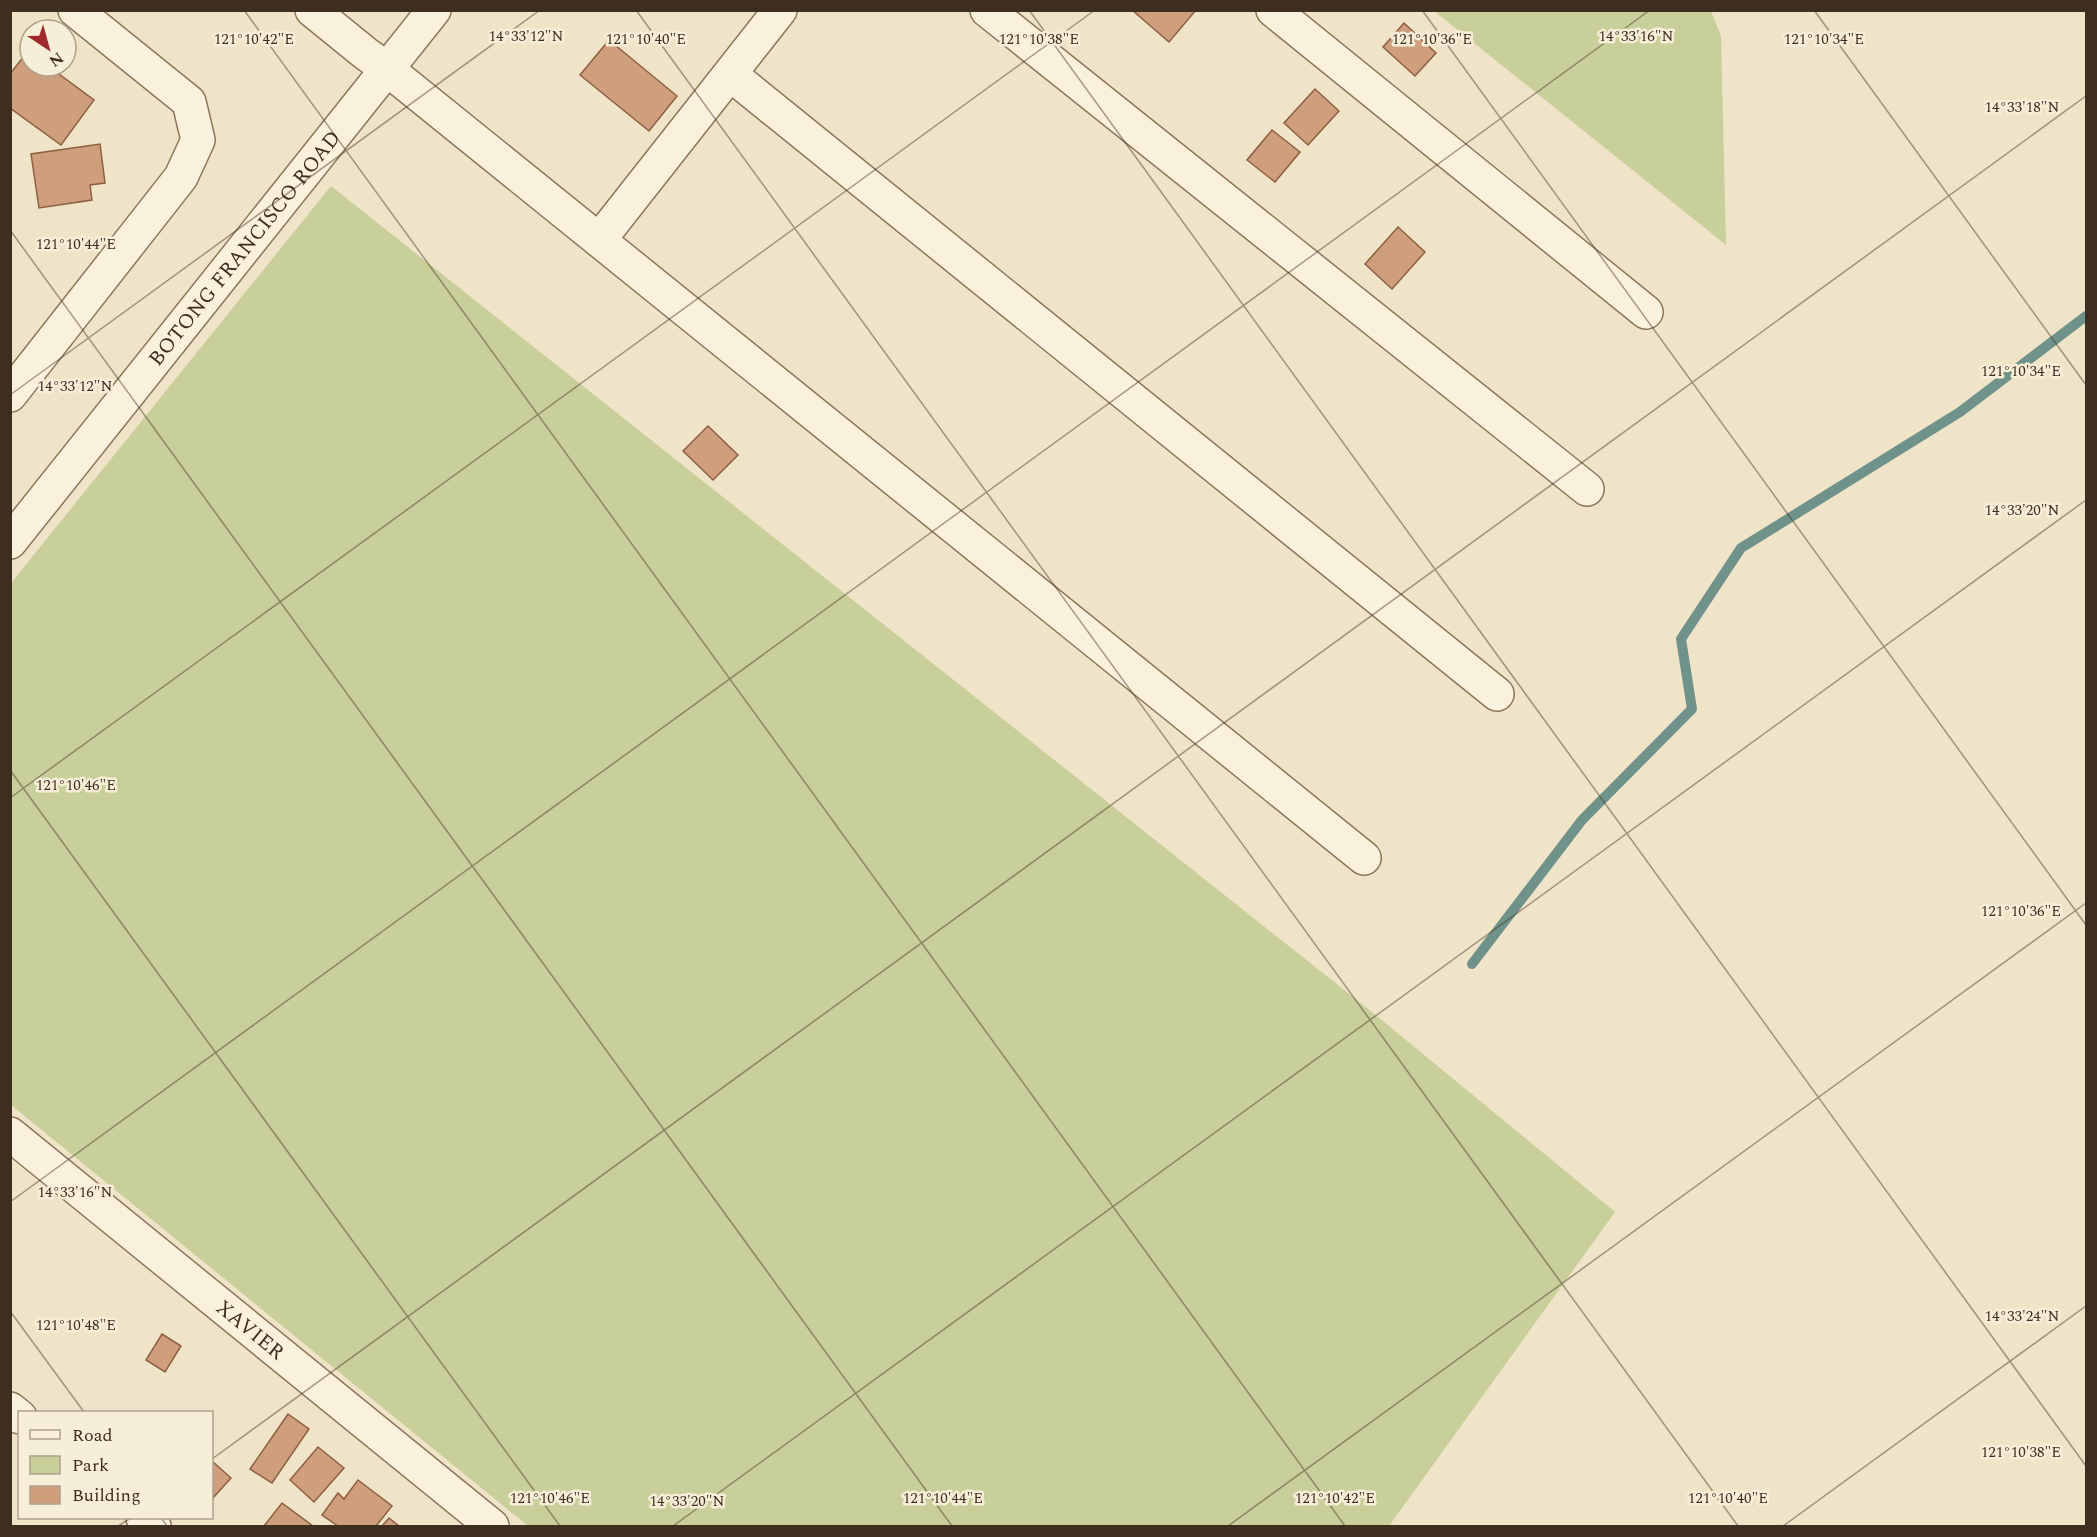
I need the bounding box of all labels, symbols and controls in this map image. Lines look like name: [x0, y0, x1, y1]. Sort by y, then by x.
north arrow: [18, 18, 78, 78]
text: 14°33'12"N: [489, 25, 564, 48]
text: 14°33'16"N: [1599, 25, 1674, 48]
text: 121°10'42"E: [214, 28, 294, 51]
text: 121°10'40"E: [606, 28, 686, 51]
text: 121°10'38"E: [999, 28, 1079, 51]
text: 121°10'36"E: [1392, 28, 1472, 51]
text: 121°10'34"E: [1784, 28, 1864, 51]
text: N: [44, 46, 69, 73]
text: 14°33'18"N: [1985, 96, 2060, 119]
street label: BOTONG FRANCISCO ROAD: [141, 124, 349, 373]
text: 121°10'44"E: [36, 233, 116, 256]
text: 121°10'34"E: [1981, 360, 2061, 383]
text: 14°33'12"N: [38, 375, 113, 398]
text: 14°33'20"N: [1985, 499, 2060, 522]
text: 121°10'46"E: [36, 774, 116, 797]
text: 121°10'36"E: [1981, 900, 2061, 923]
text: 14°33'16"N: [38, 1181, 113, 1204]
street label: XAVIER: [209, 1293, 291, 1368]
text: 14°33'24"N: [1985, 1305, 2060, 1328]
text: 121°10'48"E: [36, 1314, 116, 1337]
legend: [18, 1411, 213, 1519]
text: Road: [72, 1422, 113, 1449]
text: 121°10'38"E: [1981, 1441, 2061, 1464]
text: Park: [72, 1452, 109, 1479]
text: Building: [72, 1482, 141, 1509]
text: 121°10'46"E: [510, 1487, 590, 1510]
text: 121°10'44"E: [903, 1487, 983, 1510]
text: 121°10'42"E: [1295, 1487, 1375, 1510]
text: 121°10'40"E: [1688, 1487, 1768, 1510]
text: 14°33'20"N: [650, 1490, 725, 1513]

